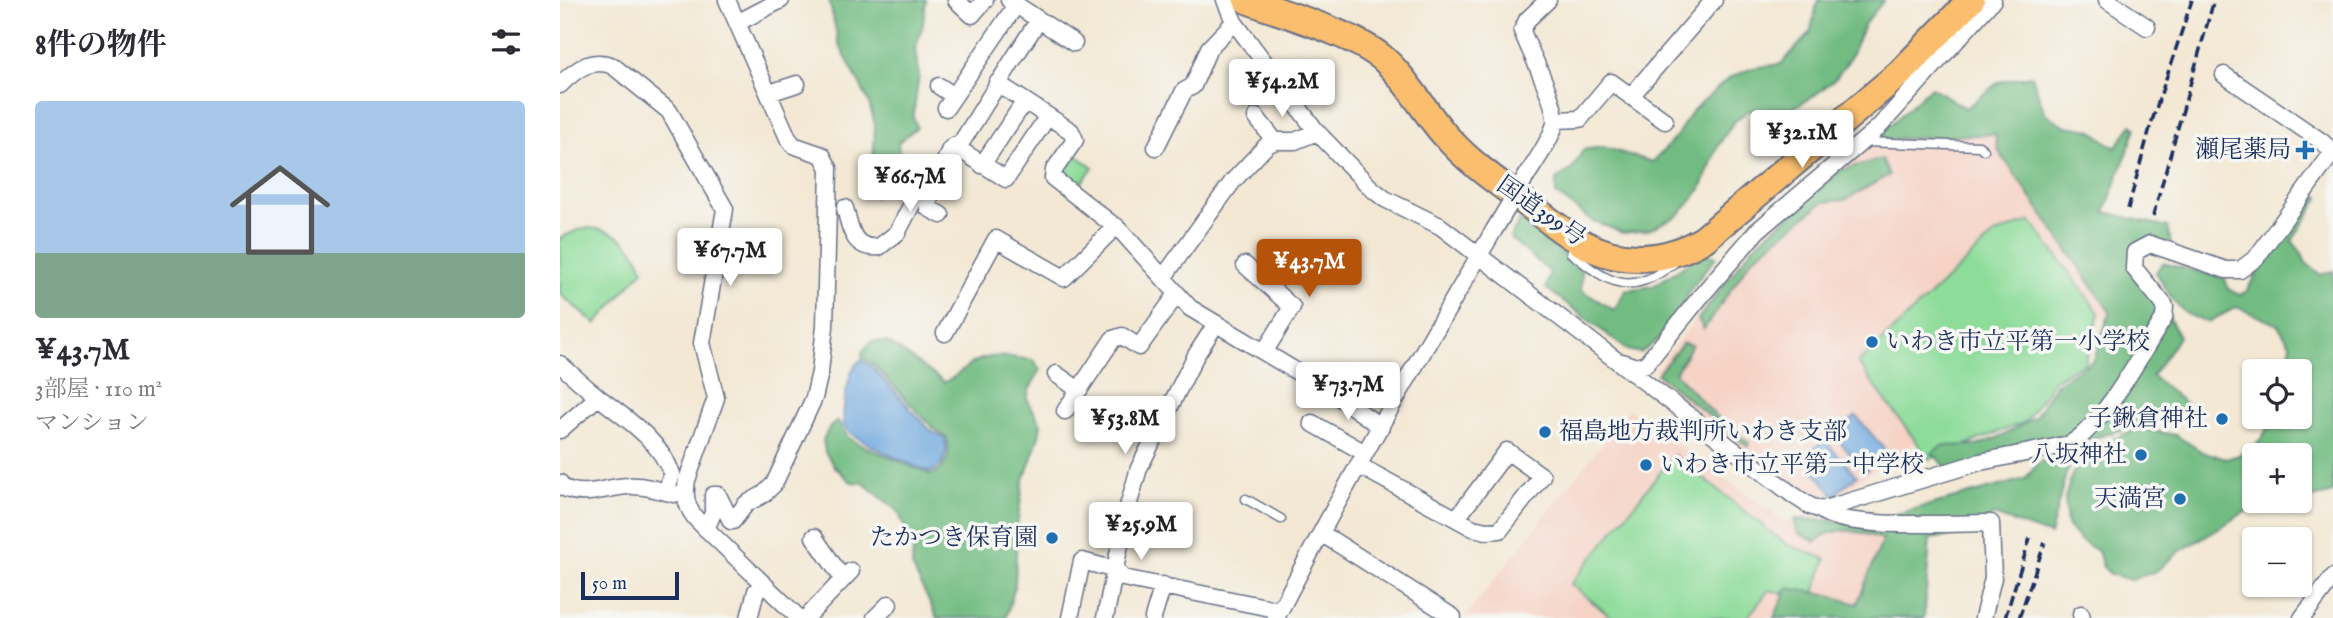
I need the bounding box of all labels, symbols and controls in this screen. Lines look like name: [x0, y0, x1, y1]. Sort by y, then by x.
icon: filters: [487, 23, 525, 61]
text: 8件の物件: [35, 27, 167, 65]
pin: ¥54.2M: [1225, 60, 1339, 119]
text: ¥54.2M: [1245, 67, 1319, 96]
pin: ¥32.1M: [1745, 110, 1859, 170]
text: ¥32.1M: [1766, 118, 1838, 147]
place label: 瀬尾薬局: [2195, 135, 2291, 166]
marker: 瀬尾薬局: [2297, 142, 2313, 158]
icon: home: [217, 147, 343, 273]
pin: ¥66.7M: [853, 154, 967, 214]
text: ¥66.7M: [874, 162, 946, 191]
street label: 国道399号: [1490, 170, 1592, 254]
pin: ¥67.7M: [673, 229, 787, 288]
text: ¥67.7M: [693, 236, 767, 265]
pin: ¥43.7M: [1252, 240, 1366, 299]
text: ¥43.7M: [1273, 247, 1345, 276]
place label: いわき市立平第一小学校: [1886, 327, 2150, 358]
text: ¥43.7M: [35, 332, 130, 370]
marker: いわき市立平第一小学校: [1864, 334, 1880, 350]
map controls: [2242, 359, 2312, 597]
button: locate: [2242, 359, 2312, 429]
pin: ¥73.7M: [1291, 362, 1405, 422]
text: ¥73.7M: [1312, 370, 1384, 399]
text: 3部屋 · 110 m²: [35, 375, 162, 404]
pin: ¥53.8M: [1068, 396, 1182, 456]
text: ¥53.8M: [1090, 404, 1160, 433]
place label: 子鍬倉神社: [2088, 404, 2208, 435]
text: マンション: [35, 409, 149, 438]
marker: 子鍬倉神社: [2214, 411, 2230, 427]
place label: 福島地方裁判所いわき支部: [1559, 417, 1847, 448]
marker: 福島地方裁判所いわき支部: [1537, 424, 1553, 440]
place label: 八坂神社: [2031, 440, 2127, 471]
button: +: [2242, 443, 2312, 513]
marker: 八坂神社: [2133, 447, 2149, 463]
place label: いわき市立平第一中学校: [1660, 450, 1924, 481]
marker: いわき市立平第一中学校: [1638, 457, 1654, 473]
place label: 天満宮: [2094, 484, 2166, 515]
marker: 天満宮: [2172, 491, 2188, 507]
pin: ¥25.9M: [1084, 503, 1198, 562]
text: ¥25.9M: [1105, 510, 1177, 539]
place label: たかつき保育園: [870, 523, 1038, 554]
button: −: [2242, 527, 2312, 597]
marker: たかつき保育園: [1044, 530, 1060, 546]
scale bar: [581, 569, 679, 601]
text: 50 m: [592, 572, 627, 596]

